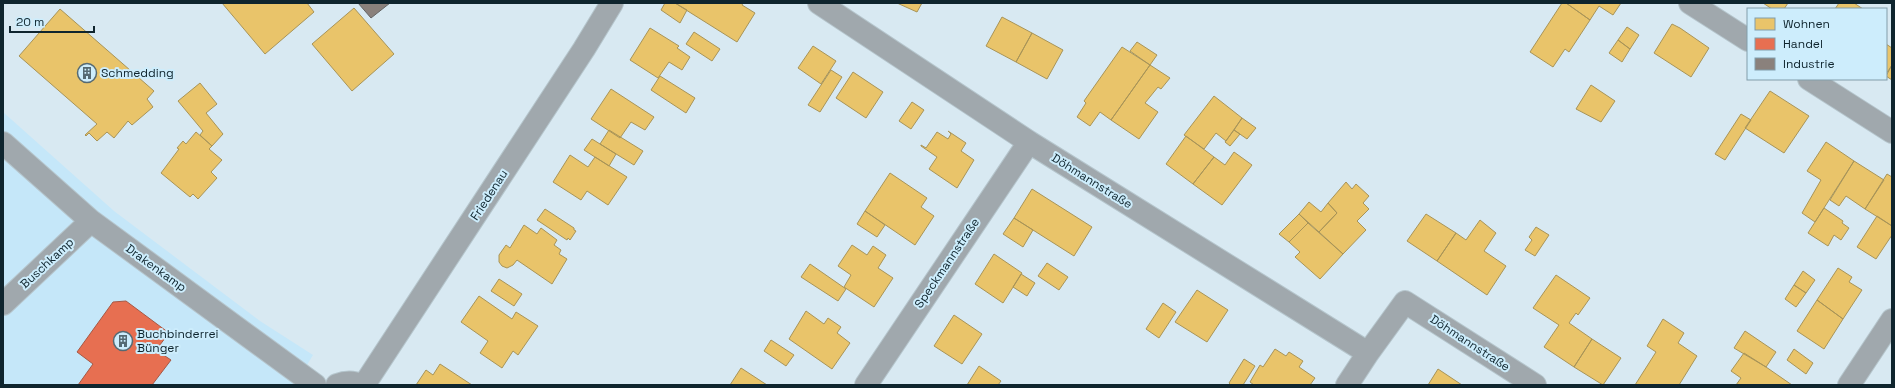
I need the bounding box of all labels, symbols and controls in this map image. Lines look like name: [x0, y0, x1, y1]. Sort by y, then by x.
scale bar: [10, 8, 94, 34]
legend: [1747, 8, 1887, 80]
text: 20 m: [16, 14, 44, 30]
text: Wohnen: [1783, 16, 1830, 32]
text: Handel: [1783, 36, 1823, 52]
text: Industrie: [1783, 56, 1835, 72]
building icon: Schmedding: [76, 62, 98, 84]
place label: Schmedding: [101, 65, 174, 81]
street label: Döhmannstraße: [1049, 150, 1135, 212]
street label: Friedenau: [467, 167, 511, 223]
street label: Speckmannstraße: [911, 215, 983, 311]
street label: Buschkamp: [17, 234, 77, 292]
street label: Drakenkamp: [123, 241, 190, 296]
street label: Döhmannstraße: [1427, 311, 1513, 375]
place label: Buchbinderrei Bünger: [137, 326, 219, 356]
building icon: Buchbinderrei Bünger: [112, 330, 134, 352]

